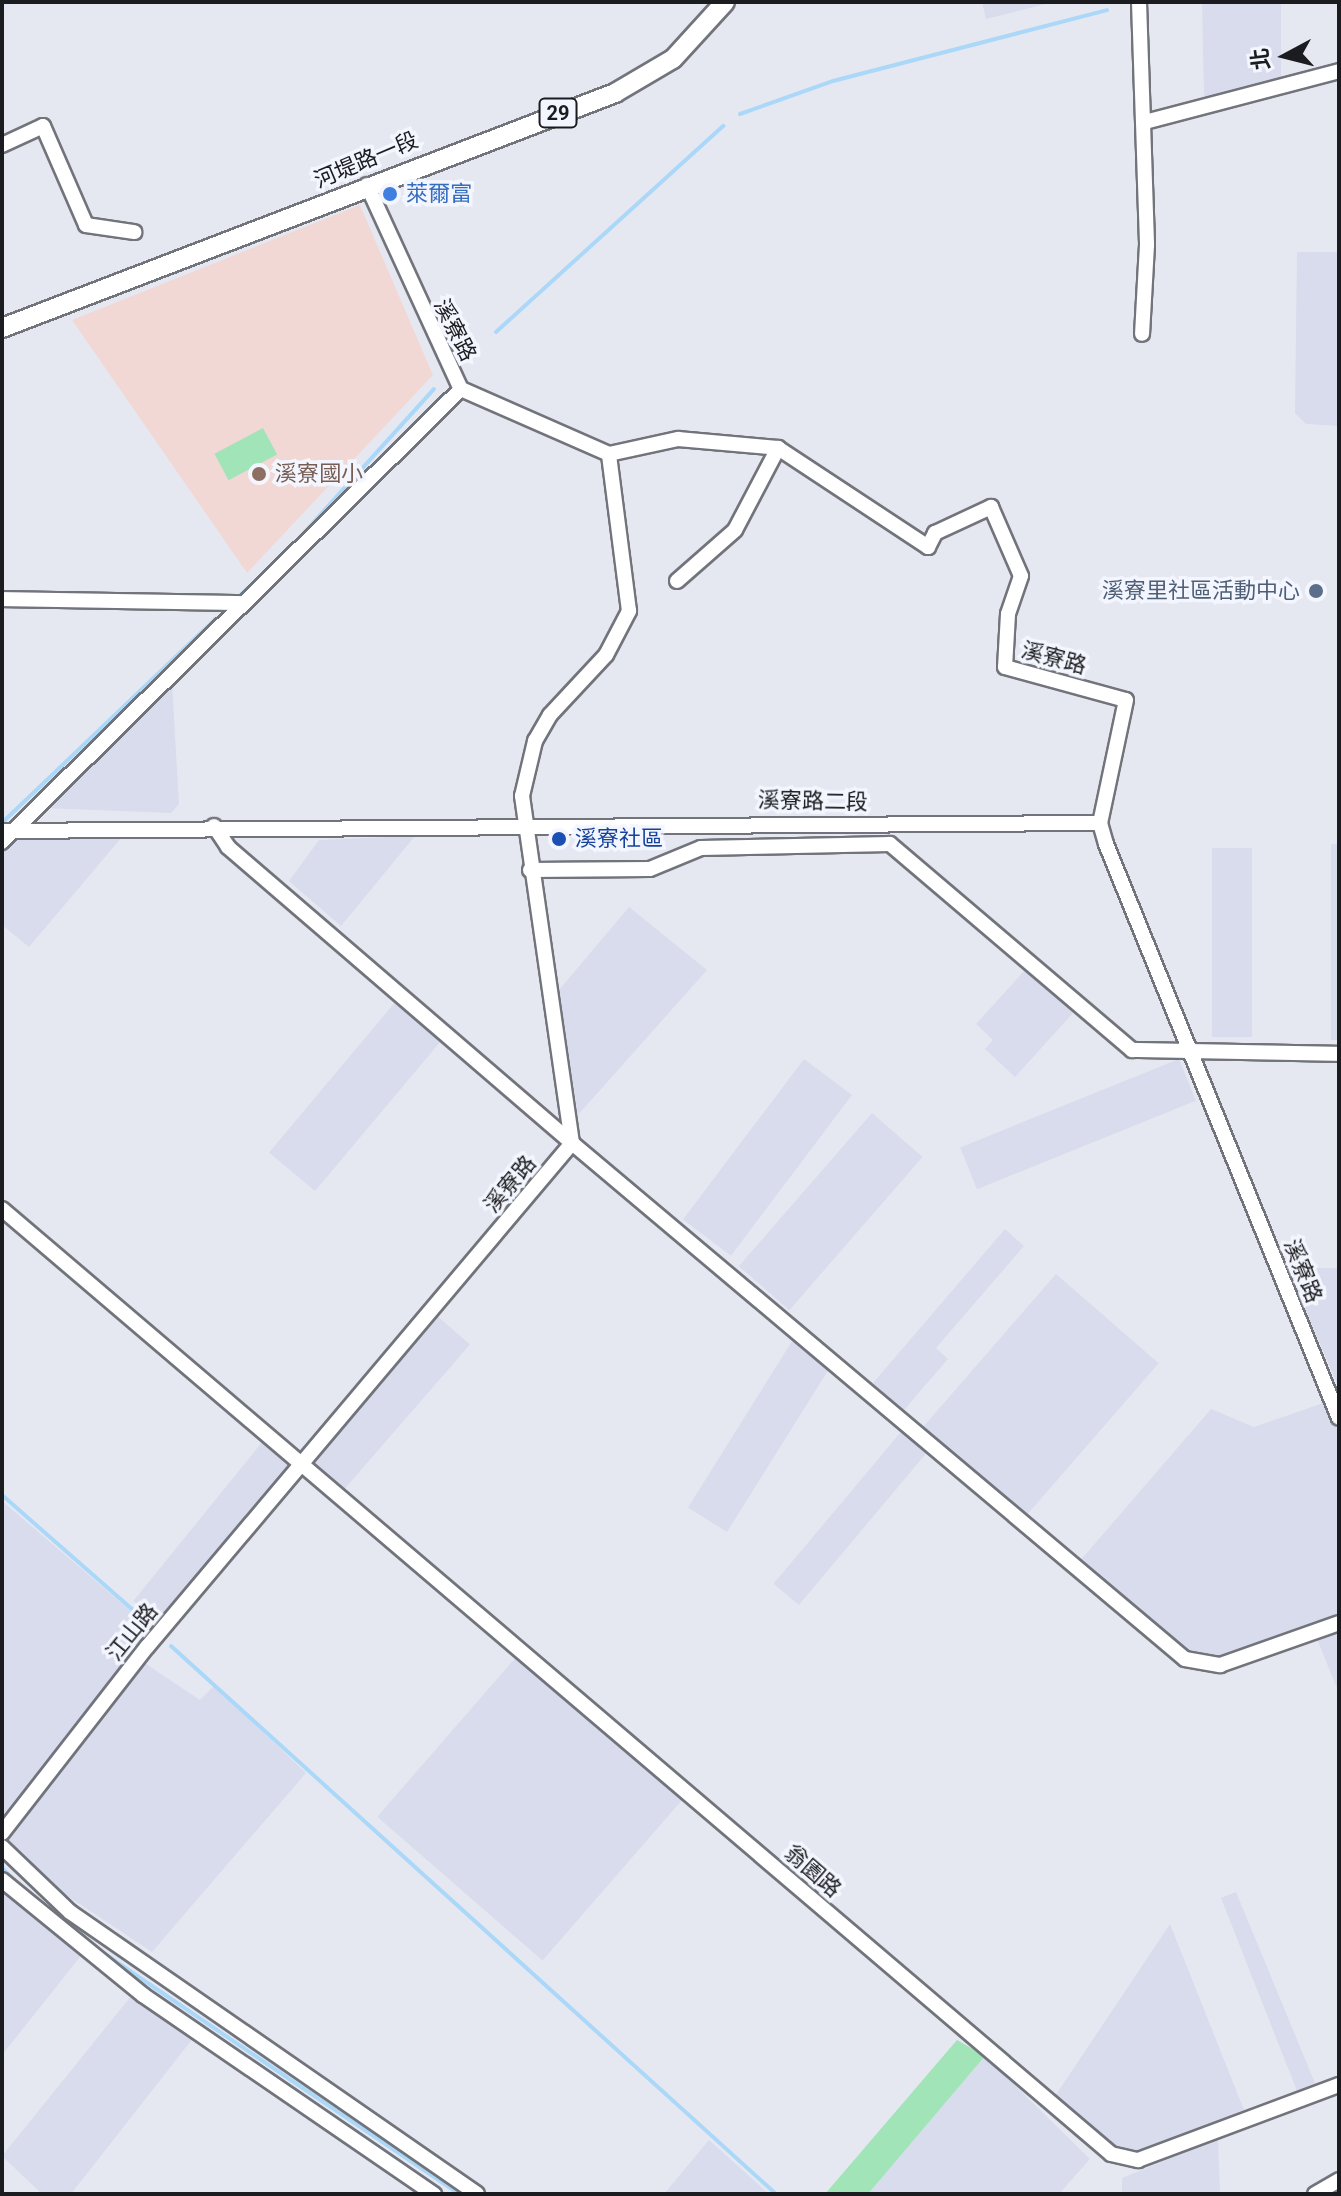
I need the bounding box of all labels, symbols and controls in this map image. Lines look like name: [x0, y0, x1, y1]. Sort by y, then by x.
north arrow: [1245, 16, 1325, 96]
text: 北: [1247, 47, 1274, 71]
road number: 29: [538, 97, 578, 129]
street label: 河堤路一段: [310, 126, 422, 194]
place label: 萊爾富: [406, 181, 472, 207]
marker: 萊爾富: [381, 185, 399, 203]
street label: 溪寮路: [428, 295, 482, 365]
place label: 溪寮國小: [275, 461, 363, 487]
marker: 溪寮國小: [250, 465, 268, 483]
place label: 溪寮里社區活動中心: [1102, 578, 1300, 604]
marker: 溪寮里社區活動中心: [1307, 582, 1325, 600]
street label: 溪寮路: [1019, 637, 1089, 679]
street label: 溪寮路二段: [758, 787, 868, 815]
place label: 溪寮社區: [575, 826, 663, 852]
marker: 溪寮社區: [550, 830, 568, 848]
street label: 溪寮路: [479, 1150, 541, 1218]
street label: 溪寮路: [1278, 1235, 1328, 1307]
street label: 江山路: [101, 1598, 163, 1666]
street label: 翁園路: [779, 1839, 847, 1903]

